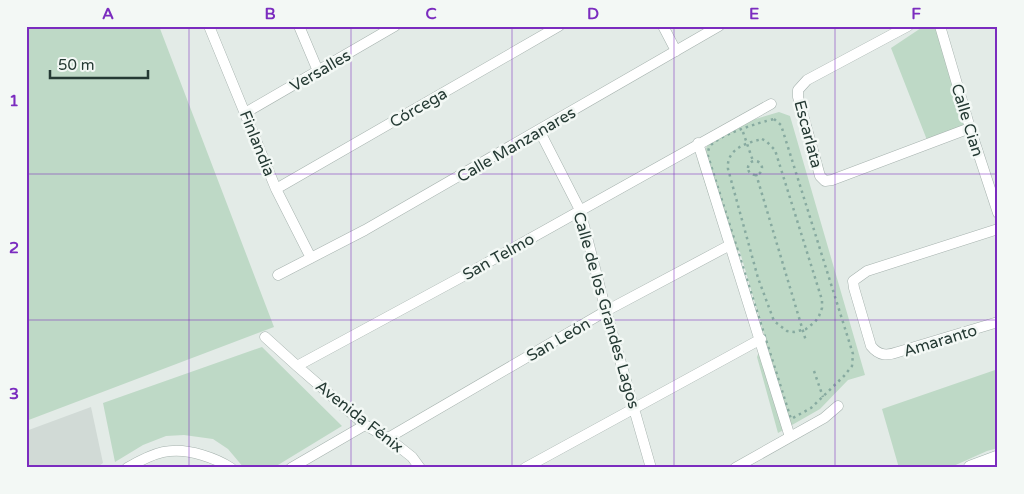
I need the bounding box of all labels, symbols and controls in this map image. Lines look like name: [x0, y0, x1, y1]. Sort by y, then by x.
text: A: [102, 4, 114, 24]
text: B: [264, 4, 276, 24]
text: C: [425, 4, 437, 24]
text: D: [587, 4, 599, 24]
text: E: [749, 4, 759, 24]
text: F: [911, 4, 921, 24]
street label: Versalles: [287, 46, 354, 96]
scale bar: [50, 48, 148, 80]
text: 50 m: [58, 56, 95, 74]
street label: Calle Cian: [946, 81, 988, 159]
street label: Córcega: [386, 83, 451, 132]
text: 1: [9, 91, 19, 111]
street label: Escarlata: [789, 98, 827, 170]
street label: Calle Manzanares: [454, 103, 579, 187]
street label: Finlandia: [235, 108, 279, 179]
street label: Calle de los Grandes Lagos: [568, 210, 644, 411]
street label: San Telmo: [459, 229, 538, 285]
text: 2: [9, 238, 19, 258]
street label: San León: [523, 314, 594, 366]
street label: Amaranto: [901, 320, 980, 362]
street label: Avenida Fénix: [311, 376, 407, 457]
text: 3: [9, 384, 19, 404]

